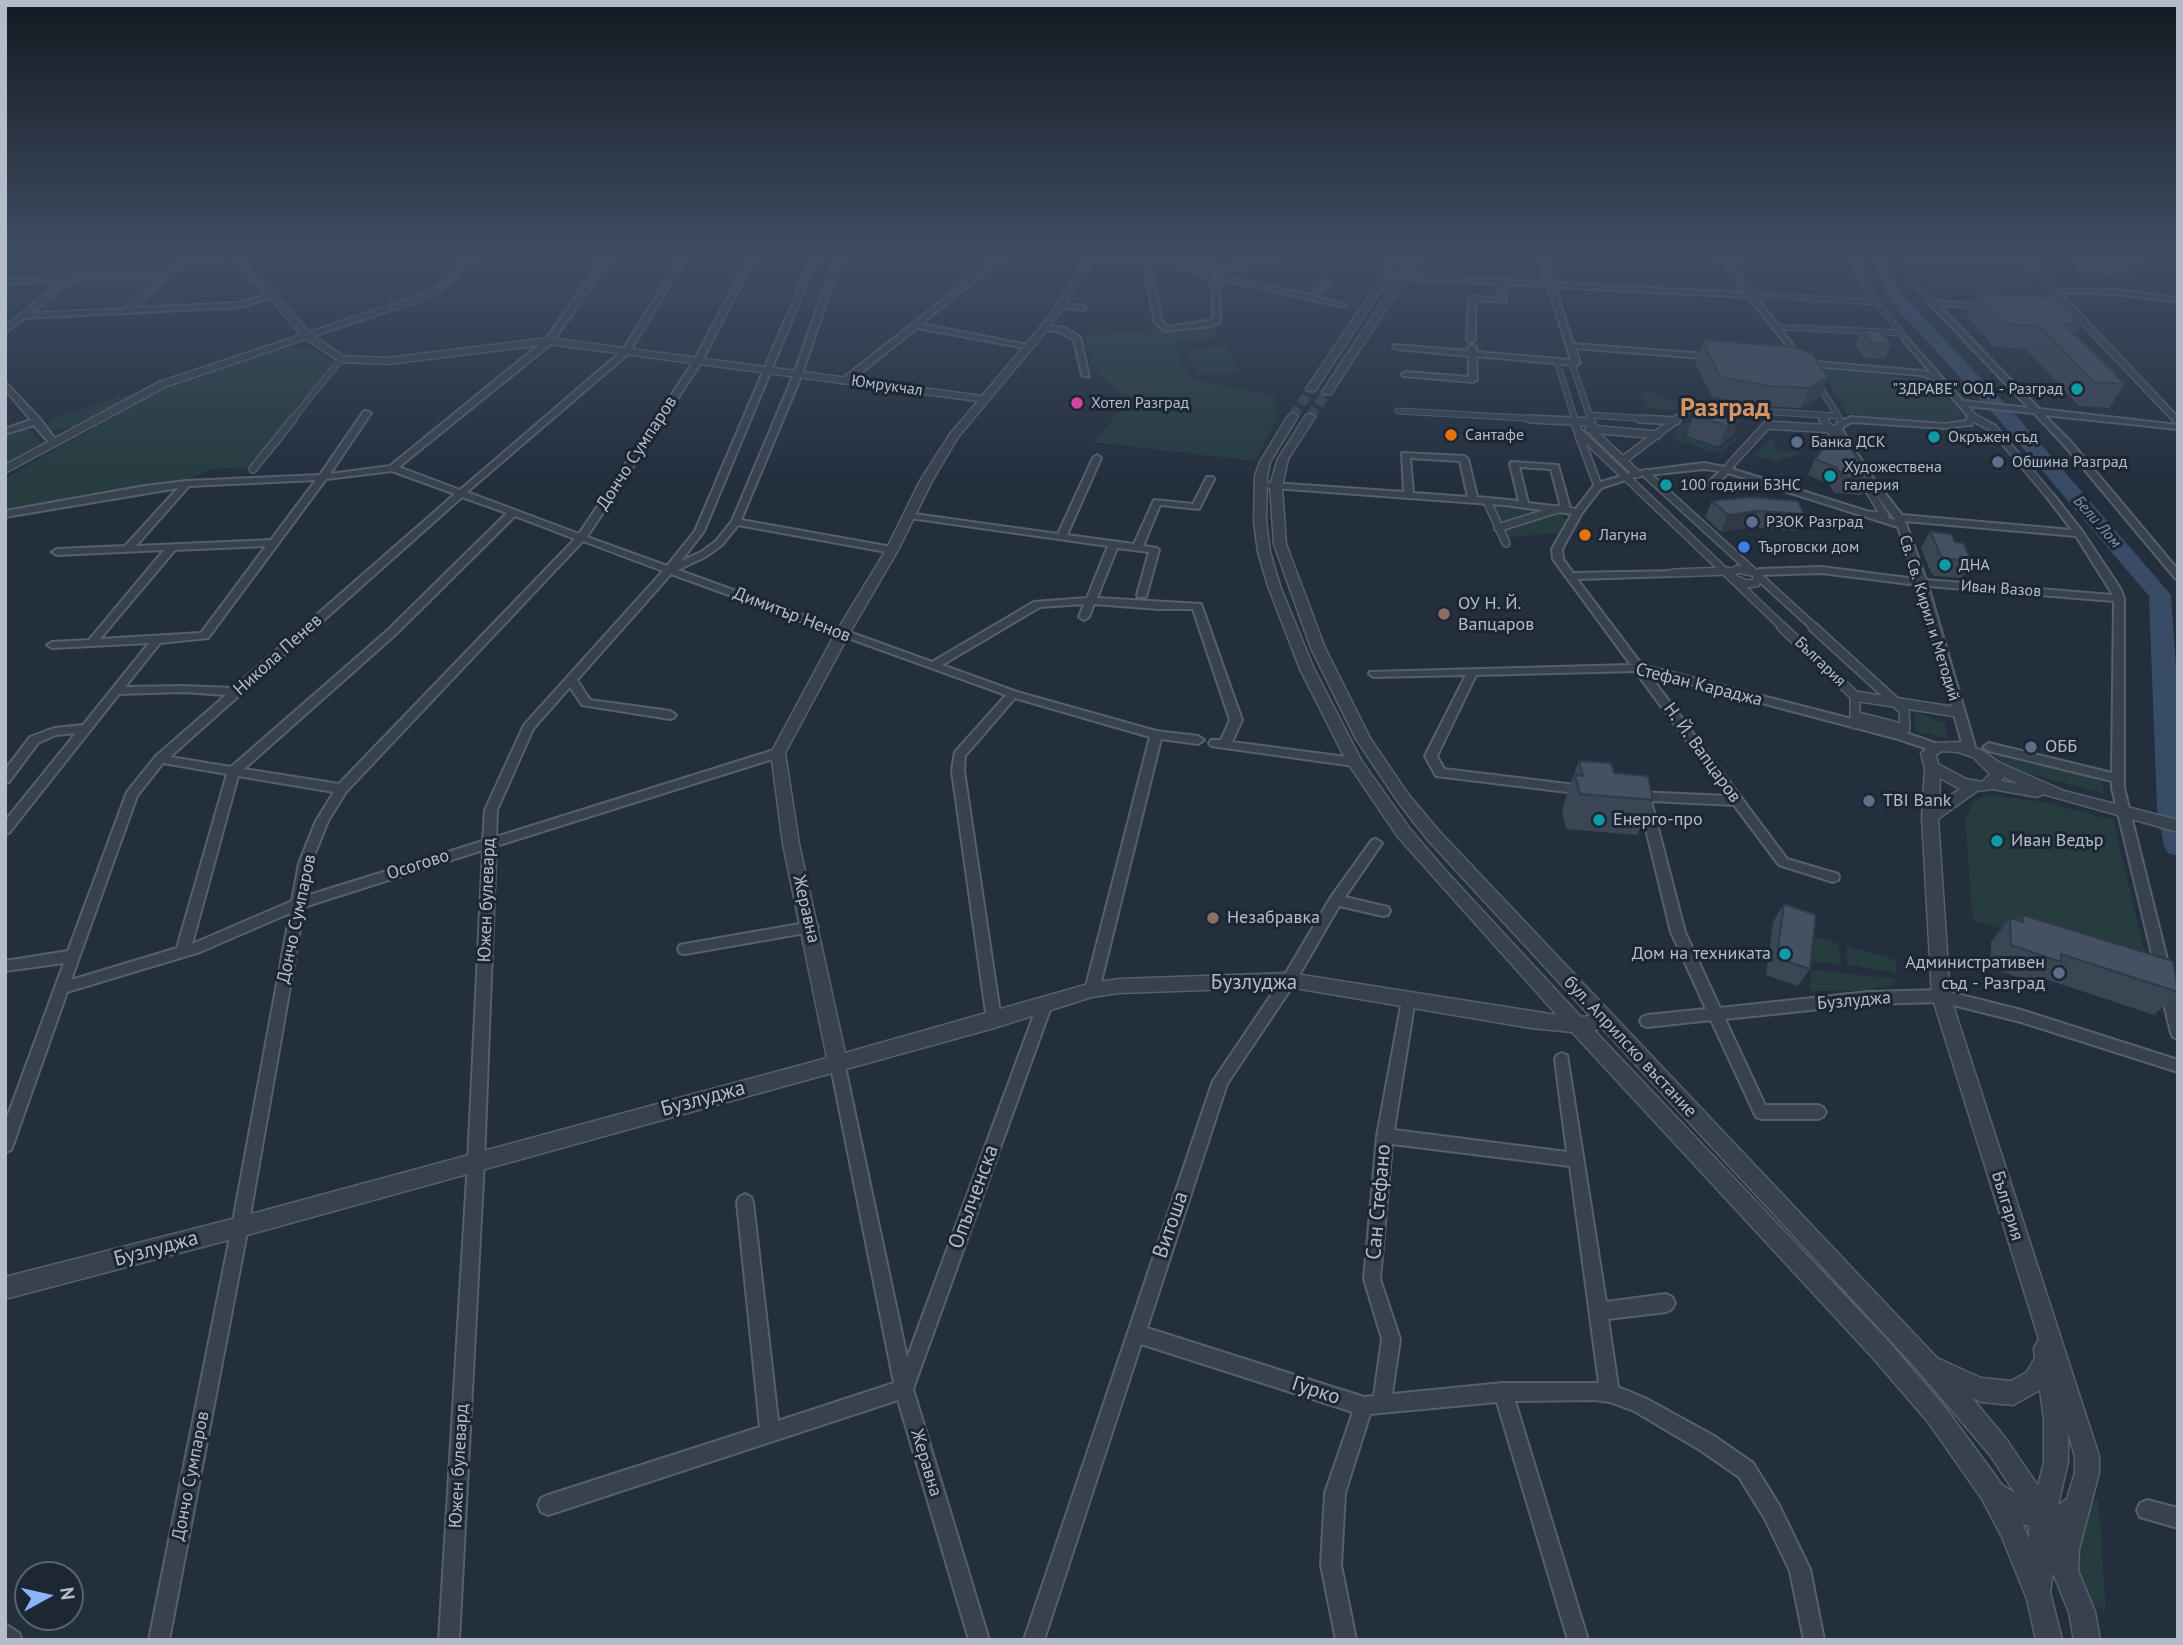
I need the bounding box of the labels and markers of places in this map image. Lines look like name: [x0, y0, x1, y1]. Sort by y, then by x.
place label: "ЗДРАВЕ" ООД - Разград: [1893, 379, 2063, 399]
marker: "ЗДРАВЕ" ООД - Разград: [2069, 381, 2085, 397]
place label: Хотел Разград: [1091, 393, 1189, 413]
marker: Хотел Разград: [1069, 395, 1085, 411]
place label: Сантафе: [1465, 425, 1524, 445]
marker: Сантафе: [1443, 427, 1459, 443]
place label: Окръжен съд: [1948, 427, 2038, 447]
marker: Окръжен съд: [1926, 429, 1942, 445]
place label: Банка ДСК: [1811, 432, 1885, 452]
marker: Банка ДСК: [1789, 434, 1805, 450]
place label: Обшина Разград: [2012, 452, 2127, 472]
marker: Обшина Разград: [1990, 454, 2006, 470]
place label: Художествена галерия: [1844, 457, 1942, 495]
marker: Художествена галерия: [1822, 468, 1838, 484]
place label: 100 години БЗНС: [1680, 475, 1801, 495]
marker: 100 години БЗНС: [1658, 477, 1674, 493]
place label: РЗОК Разград: [1766, 512, 1863, 532]
marker: РЗОК Разград: [1744, 514, 1760, 530]
place label: Лагуна: [1599, 525, 1647, 545]
marker: Лагуна: [1577, 527, 1593, 543]
place label: Търговски дом: [1758, 537, 1859, 557]
marker: Търговски дом: [1736, 539, 1752, 555]
place label: ДНА: [1959, 555, 1990, 575]
marker: ДНА: [1937, 557, 1953, 573]
place label: ОУ Н. Й. Вапцаров: [1458, 593, 1534, 636]
marker: ОУ Н. Й. Вапцаров: [1436, 606, 1452, 622]
place label: ОББ: [2045, 736, 2077, 758]
marker: ОББ: [2023, 739, 2039, 755]
place label: TBI Bank: [1883, 790, 1951, 812]
marker: TBI Bank: [1861, 793, 1877, 809]
place label: Енерго-про: [1613, 809, 1703, 831]
marker: Енерго-про: [1591, 812, 1607, 828]
place label: Иван Ведър: [2011, 830, 2103, 852]
marker: Иван Ведър: [1989, 833, 2005, 849]
place label: Незабравка: [1227, 907, 1320, 929]
marker: Незабравка: [1205, 910, 1221, 926]
place label: Дом на техниката: [1632, 943, 1771, 965]
marker: Дом на техниката: [1777, 946, 1793, 962]
place label: Административен съд - Разград: [1905, 952, 2045, 995]
marker: Административен съд - Разград: [2051, 965, 2067, 981]

